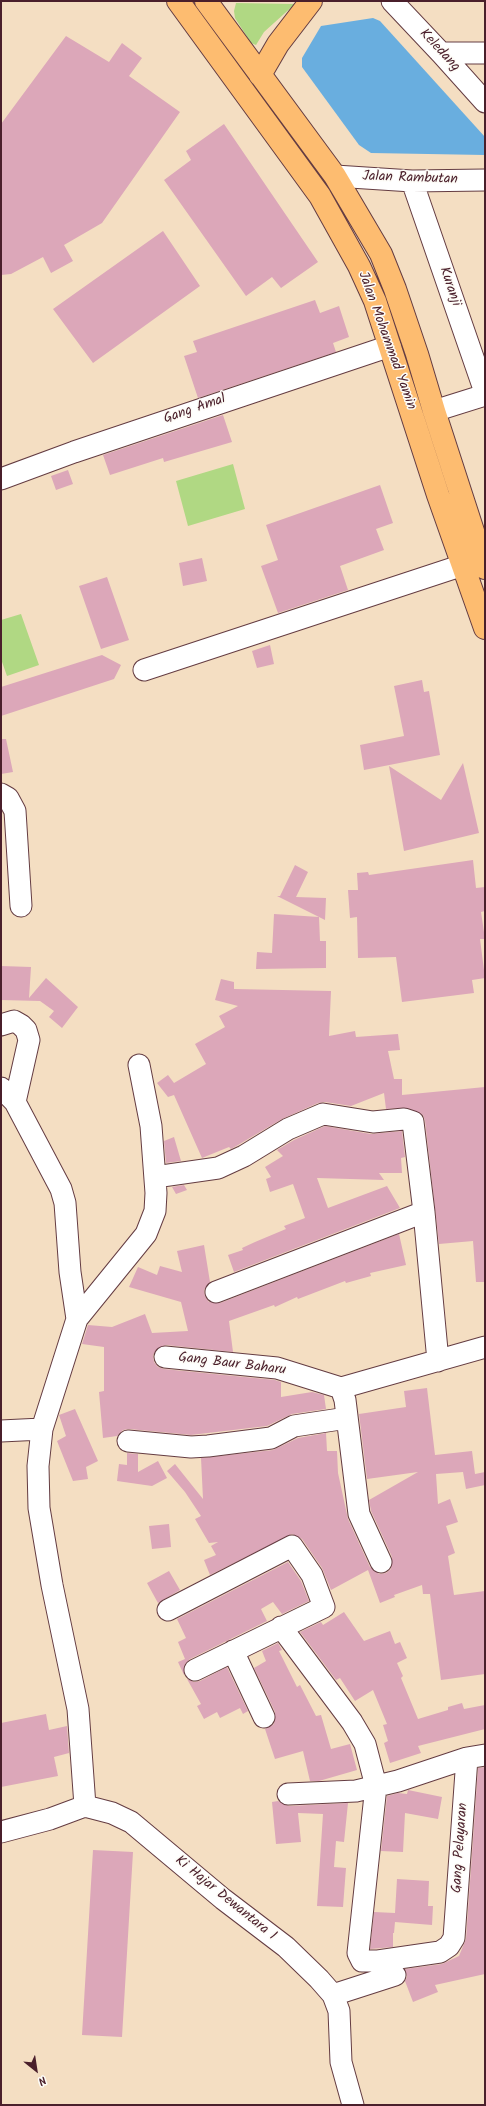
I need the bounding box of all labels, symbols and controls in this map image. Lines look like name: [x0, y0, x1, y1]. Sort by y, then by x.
street label: Keledang: [415, 26, 463, 76]
street label: Jalan Rambutan: [362, 169, 458, 189]
street label: Kuranji: [434, 265, 464, 309]
street label: Jalan Mohammad Yamin: [353, 270, 419, 412]
street label: Gang Amal: [162, 392, 228, 428]
street label: Gang Baur Baharu: [177, 1350, 287, 1380]
street label: Gang Pelayaran: [449, 1802, 473, 1894]
street label: Ki Hajar Dewantara 1: [171, 1853, 279, 1945]
north arrow: [16, 2050, 56, 2090]
text: N: [34, 2071, 50, 2090]

